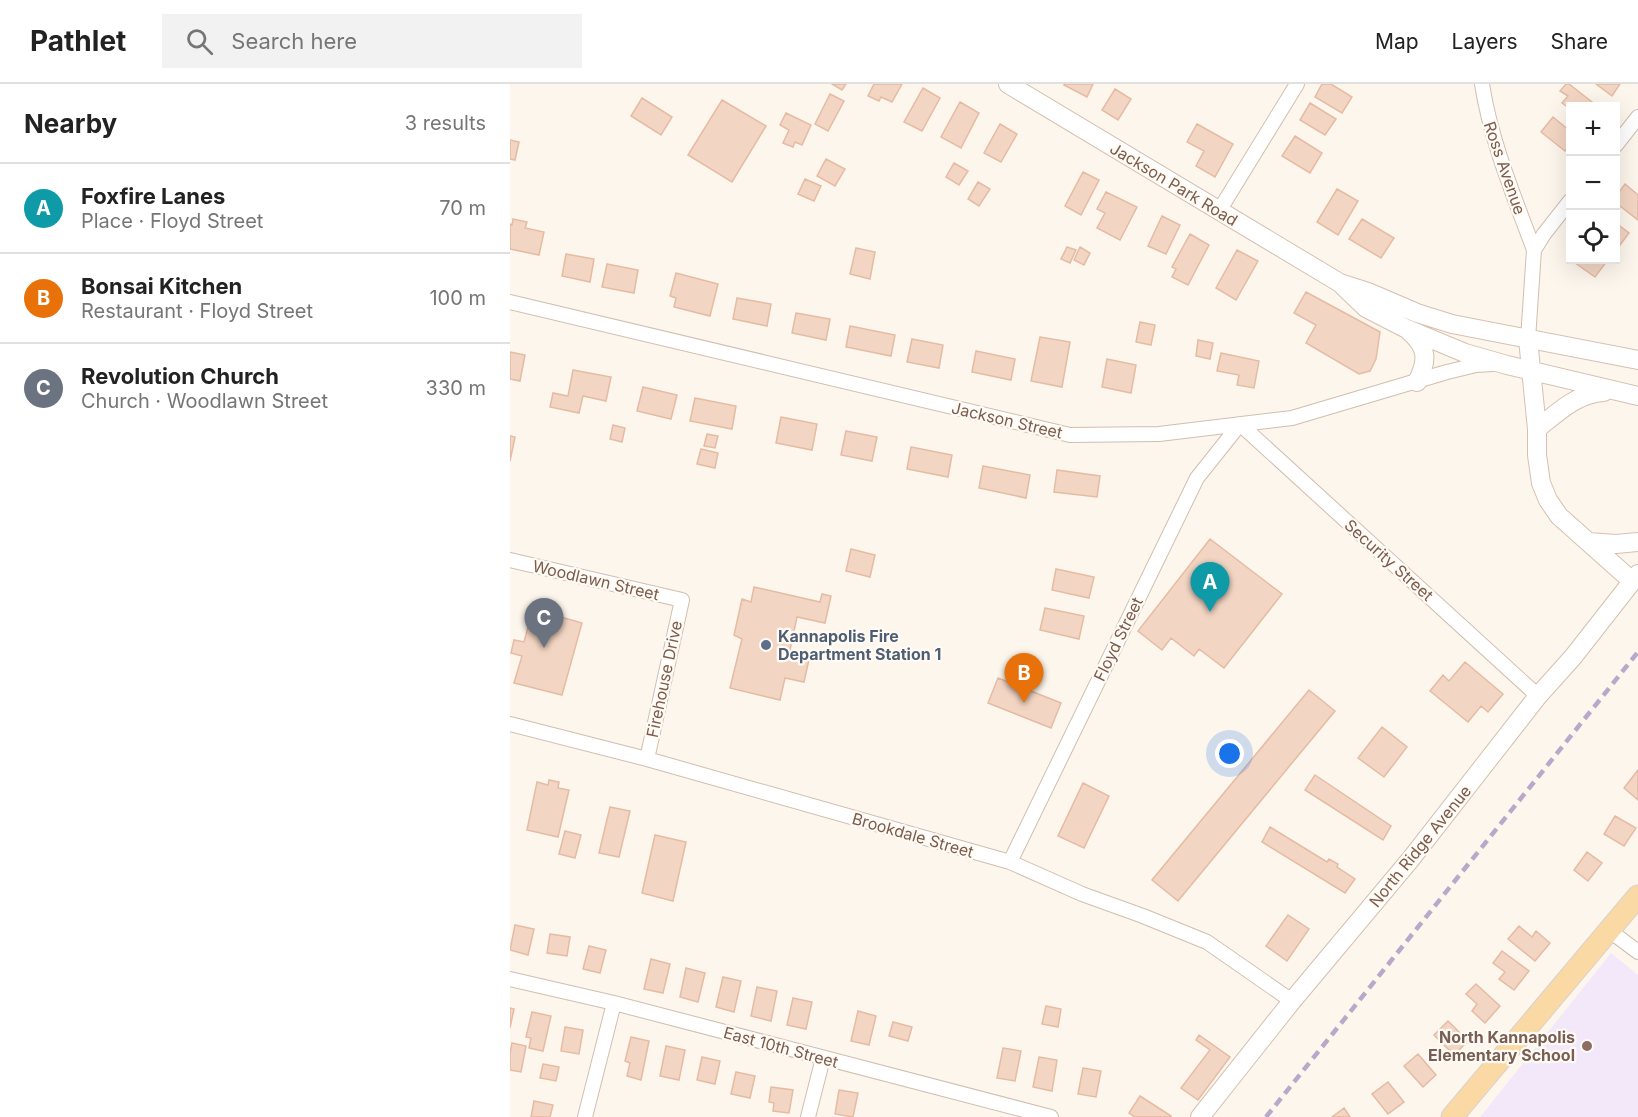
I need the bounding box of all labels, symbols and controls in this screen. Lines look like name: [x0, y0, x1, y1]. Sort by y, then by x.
search box: [162, 14, 582, 68]
text: Pathlet: [30, 24, 126, 58]
icon: search: [183, 25, 216, 58]
text: Search here: [231, 28, 357, 54]
text: Map: [1375, 29, 1419, 54]
text: Layers: [1452, 29, 1518, 54]
text: Share: [1551, 29, 1608, 54]
map controls: [1566, 102, 1620, 264]
button: +: [1566, 102, 1620, 156]
text: Nearby: [24, 108, 117, 139]
text: 3 results: [405, 111, 486, 135]
street label: Ross Avenue: [1480, 119, 1530, 217]
street label: Jackson Park Road: [1107, 138, 1241, 230]
button: −: [1566, 156, 1620, 210]
text: Foxfire Lanes: [81, 183, 225, 209]
text: A: [36, 196, 51, 220]
text: 70 m: [439, 196, 486, 220]
text: Place · Floyd Street: [81, 209, 263, 233]
button: locate: [1566, 210, 1620, 264]
text: Bonsai Kitchen: [81, 273, 242, 299]
text: B: [37, 286, 50, 310]
text: 100 m: [429, 286, 486, 310]
text: Restaurant · Floyd Street: [81, 299, 313, 323]
text: Revolution Church: [81, 363, 279, 389]
text: C: [36, 376, 51, 400]
text: 330 m: [426, 376, 486, 400]
text: Church · Woodlawn Street: [81, 389, 328, 413]
street label: Jackson Street: [950, 398, 1064, 442]
street label: Security Street: [1340, 515, 1438, 605]
street label: Woodlawn Street: [531, 556, 661, 604]
pin: A: [1190, 562, 1230, 612]
street label: Floyd Street: [1089, 594, 1147, 684]
pin: C: [525, 598, 564, 648]
street label: Firehouse Drive: [642, 619, 686, 739]
place label: Kannapolis Fire Department Station 1: [778, 626, 941, 664]
marker: Kannapolis Fire Department Station 1: [759, 638, 773, 652]
pin: B: [1004, 654, 1044, 703]
your location: [1215, 739, 1244, 768]
street label: North Ridge Avenue: [1365, 781, 1475, 911]
street label: Brookdale Street: [850, 808, 976, 862]
street label: East 10th Street: [721, 1022, 841, 1072]
place label: North Kannapolis Elementary School: [1428, 1027, 1575, 1065]
marker: North Kannapolis Elementary School: [1580, 1039, 1594, 1053]

